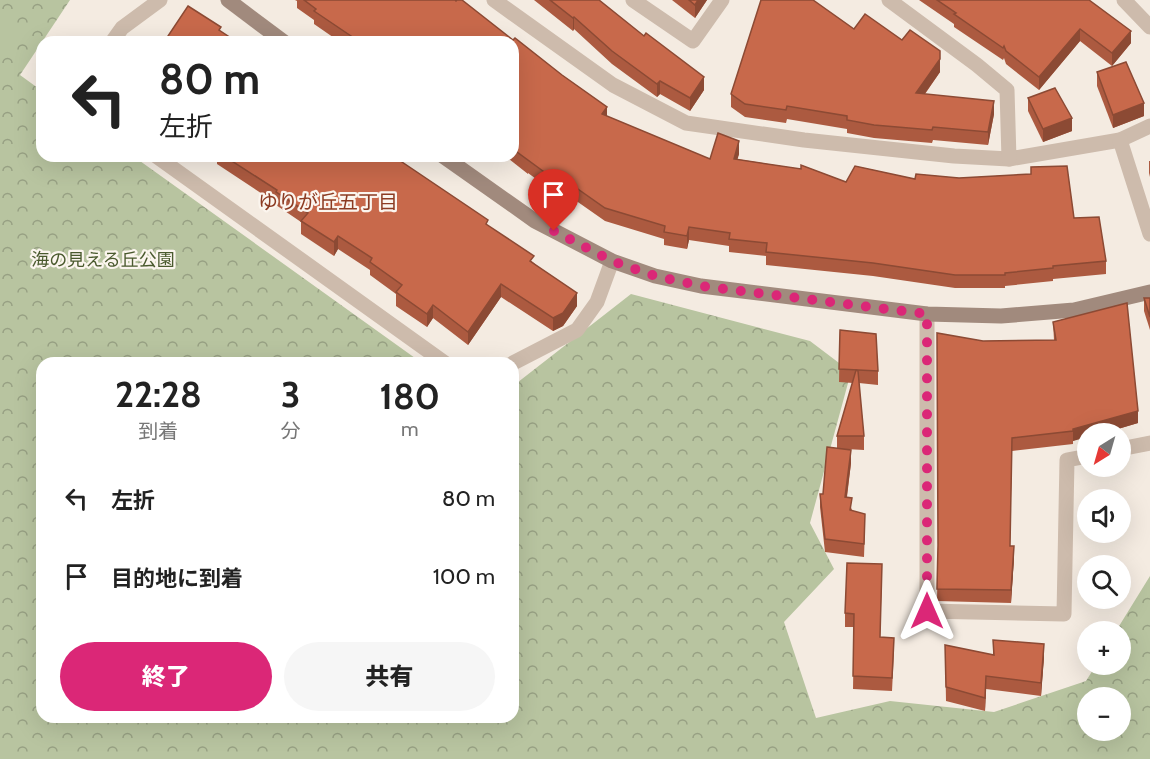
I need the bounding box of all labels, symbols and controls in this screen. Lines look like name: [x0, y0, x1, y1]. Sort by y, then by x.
text: 80 m: [159, 53, 260, 105]
icon: left: [60, 60, 138, 138]
text: 左折: [159, 110, 213, 143]
pin: [528, 169, 579, 231]
icon: arrive: [537, 178, 570, 211]
district label: ゆりが丘五丁目: [258, 190, 398, 214]
park label: 海の見える丘公園: [31, 249, 175, 271]
text: 22:28: [115, 372, 202, 416]
text: 3: [281, 372, 300, 416]
text: 180: [380, 374, 440, 418]
text: m: [401, 417, 419, 441]
text: 到着: [138, 419, 178, 443]
text: 分: [281, 419, 301, 443]
north arrow: [1077, 423, 1131, 477]
map controls: [1077, 423, 1131, 741]
icon: left: [60, 482, 93, 515]
text: 80 m: [442, 485, 495, 512]
text: 左折: [111, 487, 155, 514]
button: sound: [1077, 489, 1131, 543]
button: search: [1077, 555, 1131, 609]
icon: arrive: [60, 560, 93, 593]
text: 100 m: [433, 563, 495, 590]
text: 目的地に到着: [111, 565, 243, 592]
position arrow: [895, 579, 959, 643]
button: +: [1077, 621, 1131, 675]
button: 終了: [60, 642, 272, 711]
button: 共有: [284, 642, 495, 711]
button: −: [1077, 687, 1131, 741]

